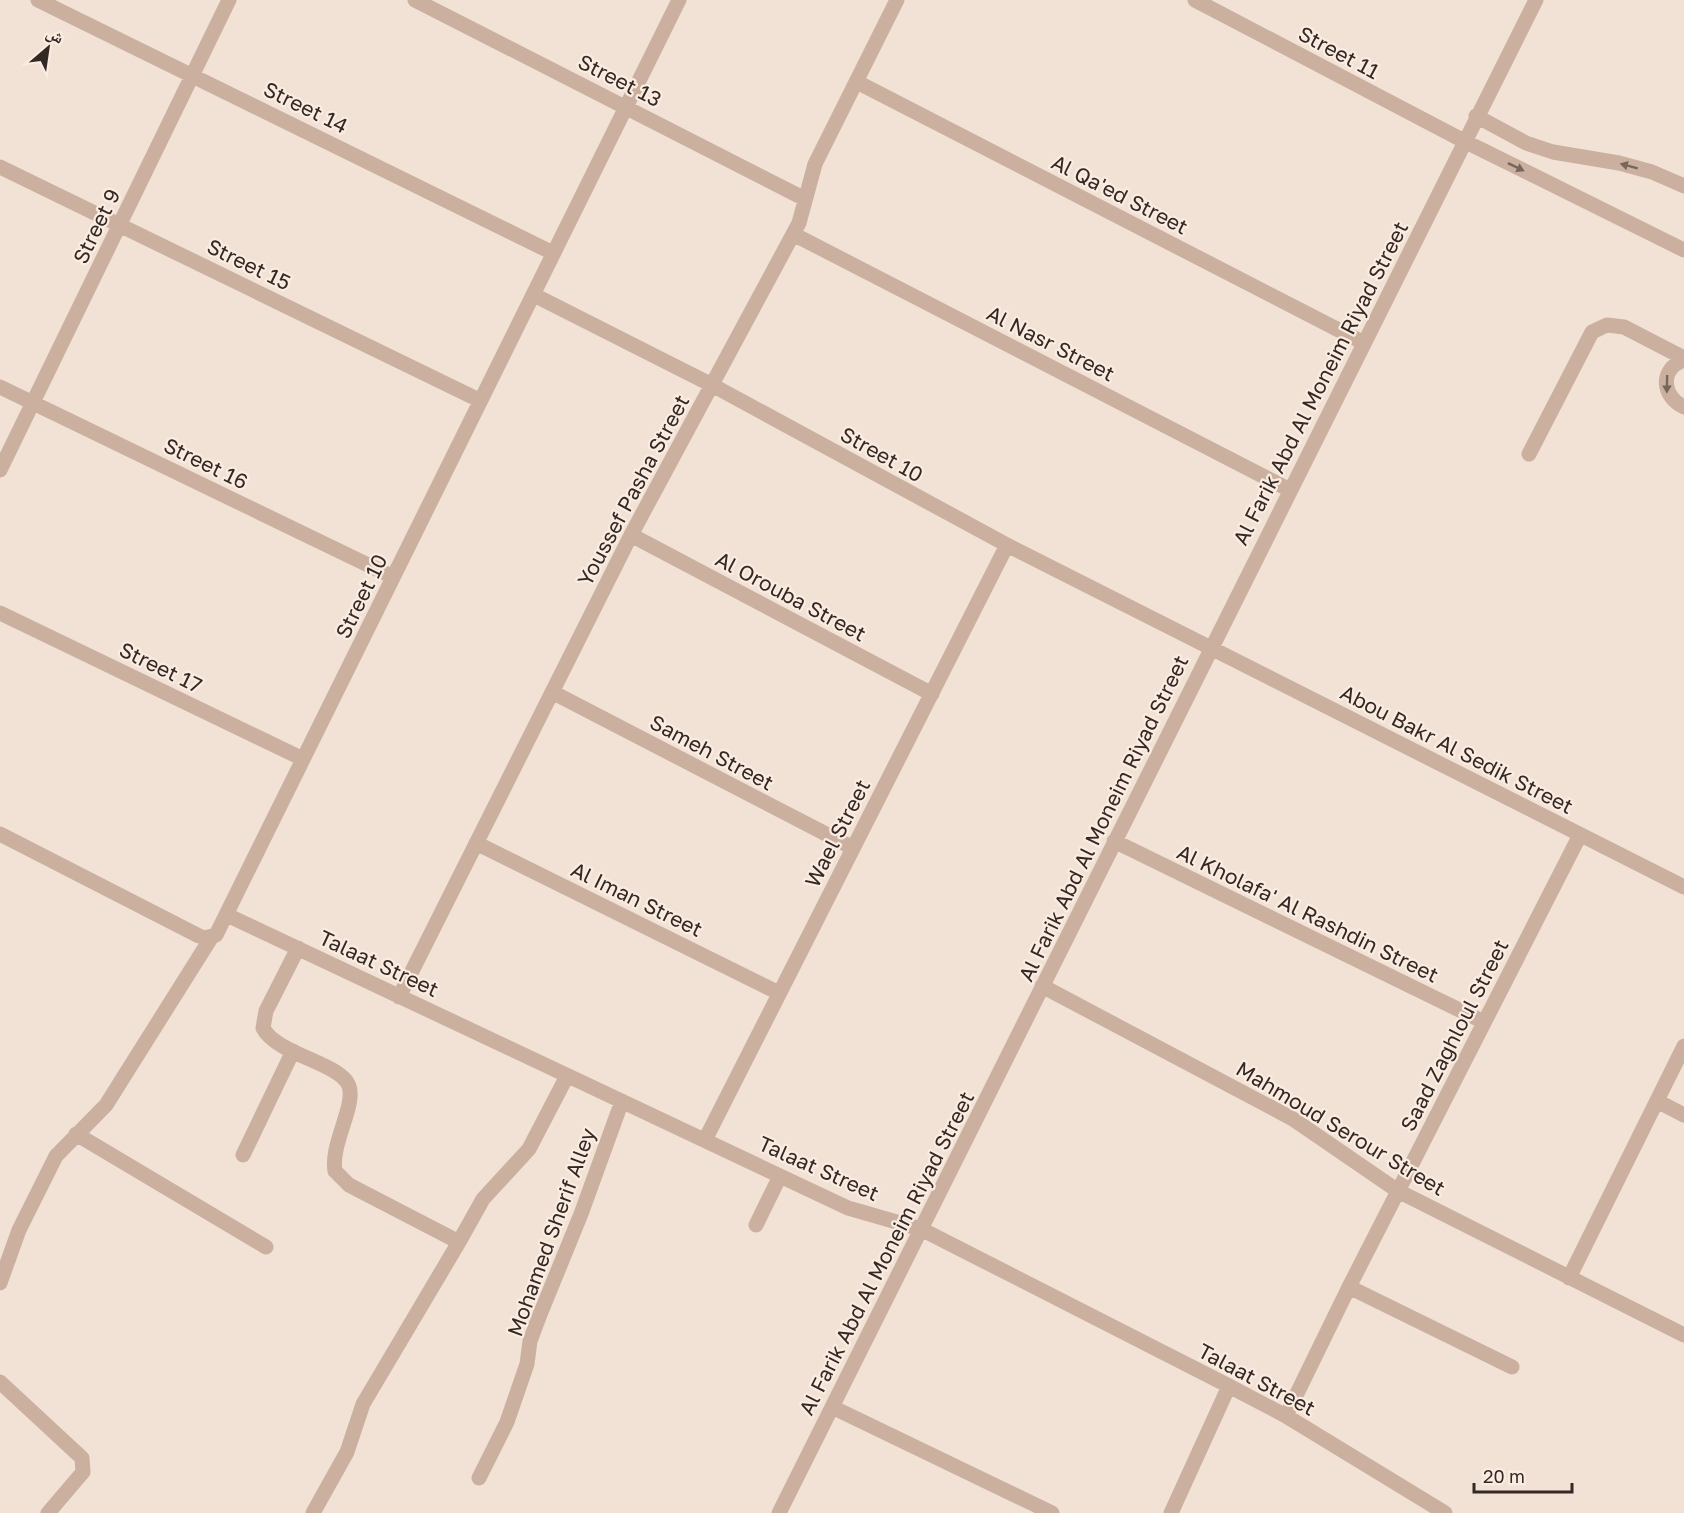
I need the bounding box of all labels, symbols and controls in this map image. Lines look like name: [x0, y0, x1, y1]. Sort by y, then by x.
north arrow: [18, 18, 78, 78]
street label: Street 11: [1294, 20, 1384, 84]
text: ش: [43, 22, 68, 48]
street label: Street 13: [574, 48, 666, 112]
street label: Street 14: [260, 75, 352, 139]
street label: Al Qa'ed Street: [1047, 148, 1193, 240]
one-way arrow: [1620, 160, 1638, 170]
one-way arrow: [1508, 162, 1525, 172]
street label: Street 9: [67, 184, 125, 268]
street label: Al Farik Abd Al Moneim Riyad Street: [1227, 217, 1413, 549]
street label: Street 15: [203, 233, 295, 295]
street label: Al Nasr Street: [983, 300, 1119, 386]
one-way arrow: [1663, 374, 1672, 393]
street label: Youssef Pasha Street: [572, 390, 694, 590]
street label: Street 10: [836, 421, 928, 487]
street label: Street 16: [160, 432, 252, 494]
street label: Al Orouba Street: [711, 545, 871, 647]
street label: Street 10: [329, 550, 393, 642]
street label: Street 17: [115, 636, 207, 698]
street label: Al Farik Abd Al Moneim Riyad Street: [1012, 651, 1194, 985]
street label: Abou Bakr Al Sedik Street: [1336, 679, 1578, 819]
street label: Sameh Street: [646, 709, 778, 795]
street label: Wael Street: [799, 775, 875, 891]
street label: Al Kholafa' Al Rashdin Street: [1173, 838, 1443, 988]
street label: Al Iman Street: [567, 856, 707, 942]
street label: Talaat Street: [315, 924, 443, 1002]
street label: Saad Zaghloul Street: [1394, 935, 1514, 1135]
street label: Mahmoud Serour Street: [1232, 1055, 1450, 1201]
street label: Al Farik Abd Al Moneim Riyad Street: [793, 1087, 979, 1419]
street label: Mohamed Sherif Alley: [501, 1124, 601, 1340]
street label: Talaat Street: [755, 1130, 883, 1206]
street label: Talaat Street: [1194, 1337, 1320, 1421]
scale bar: [1474, 1456, 1572, 1494]
text: 20 m: [1483, 1465, 1525, 1487]

